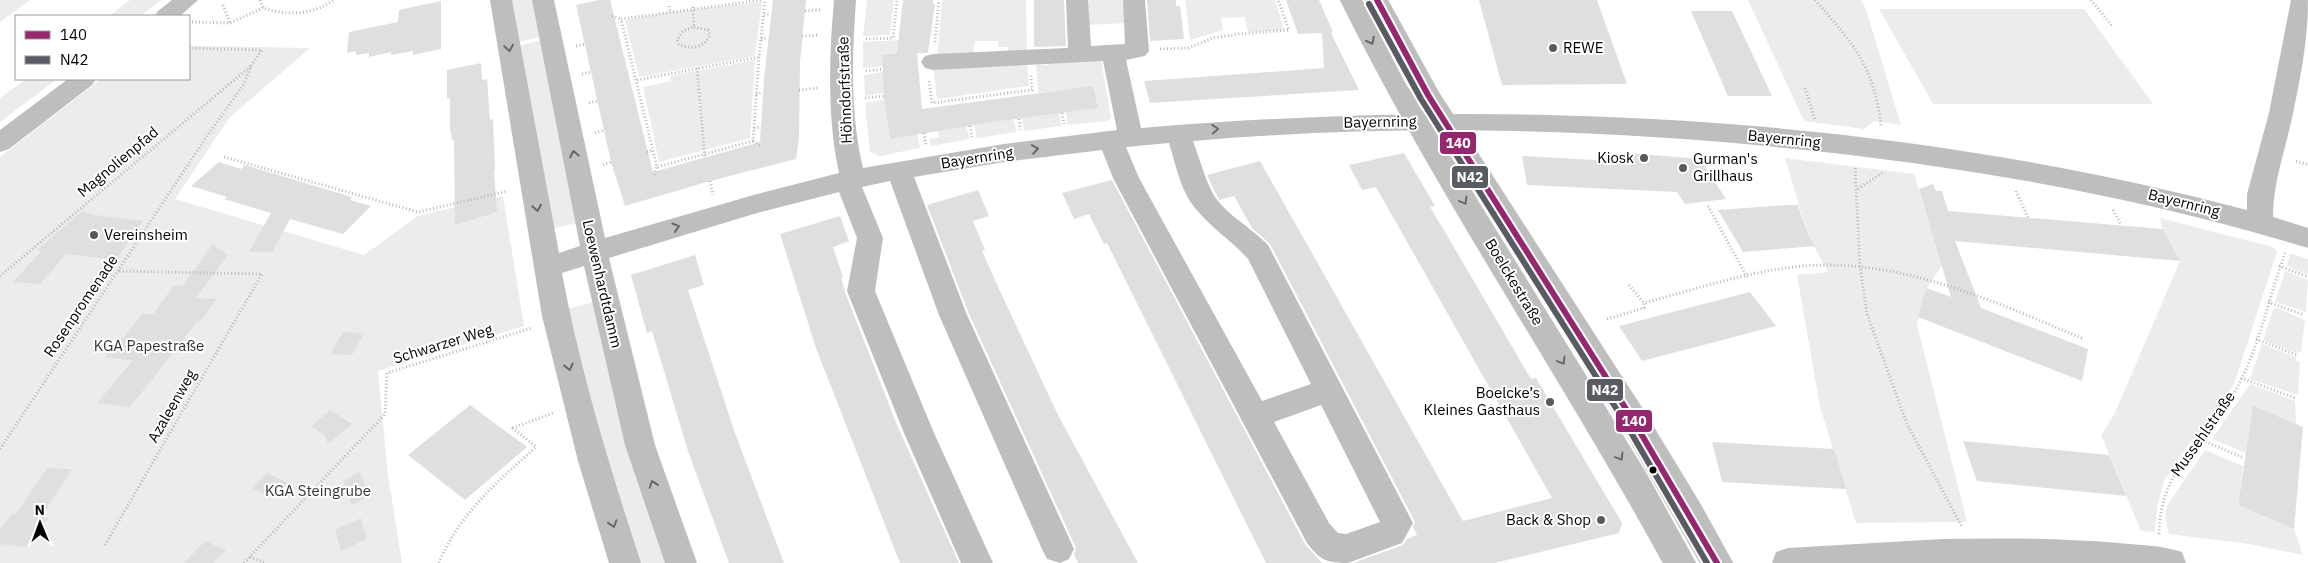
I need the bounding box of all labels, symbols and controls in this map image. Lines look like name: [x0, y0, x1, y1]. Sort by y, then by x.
legend: [15, 15, 190, 80]
text: 140: [60, 25, 87, 44]
street label: Höhndorfstraße: [833, 36, 856, 144]
one-way arrow: [1365, 36, 1375, 45]
place label: REWE: [1563, 38, 1603, 57]
marker: REWE: [1547, 42, 1559, 54]
one-way arrow: [504, 44, 514, 52]
text: N42: [60, 50, 89, 69]
street label: Bayernring: [1343, 111, 1417, 132]
street label: Magnolienpfad: [73, 122, 162, 201]
one-way arrow: [1211, 124, 1219, 135]
street label: Bayernring: [1747, 125, 1821, 152]
line badge: 140: [1439, 131, 1477, 155]
text: 140: [1445, 134, 1471, 152]
street label: Bayernring: [939, 142, 1015, 173]
one-way arrow: [1031, 144, 1039, 155]
place label: Kiosk: [1597, 148, 1634, 167]
place label: Gurman's Grillhaus: [1693, 149, 1758, 185]
one-way arrow: [569, 150, 580, 159]
marker: Kiosk: [1638, 152, 1650, 164]
marker: Gurman's Grillhaus: [1677, 162, 1689, 174]
line badge: N42: [1451, 165, 1489, 189]
text: N42: [1457, 168, 1483, 186]
street label: Bayernring: [2146, 184, 2222, 221]
one-way arrow: [1457, 195, 1467, 204]
one-way arrow: [531, 204, 541, 213]
street label: Loewenhardtdamm: [579, 218, 626, 350]
one-way arrow: [672, 222, 680, 232]
place label: Vereinsheim: [104, 225, 188, 244]
marker: Vereinsheim: [88, 229, 100, 241]
street label: Boelckestraße: [1481, 235, 1548, 329]
street label: Rosenpromenade: [39, 251, 122, 360]
street label: Schwarzer Weg: [391, 319, 495, 368]
park label: KGA Papestraße: [94, 336, 204, 355]
one-way arrow: [1555, 355, 1565, 364]
one-way arrow: [563, 363, 574, 372]
street label: Azaleenweg: [143, 366, 200, 446]
line badge: N42: [1586, 378, 1624, 402]
text: N42: [1592, 381, 1618, 399]
place label: Boelcke’s Kleines Gasthaus: [1424, 383, 1540, 419]
street label: Mussehlstraße: [2166, 387, 2239, 480]
marker: Boelcke’s Kleines Gasthaus: [1544, 396, 1556, 408]
line badge: 140: [1615, 409, 1653, 433]
text: 140: [1621, 412, 1647, 430]
one-way arrow: [1613, 452, 1623, 461]
unlabelled marker: [1648, 465, 1658, 475]
one-way arrow: [649, 480, 659, 489]
park label: KGA Steingrube: [265, 481, 371, 500]
north arrow: [15, 498, 65, 548]
text: N: [35, 501, 45, 519]
place label: Back & Shop: [1506, 510, 1591, 529]
marker: Back & Shop: [1595, 514, 1607, 526]
one-way arrow: [607, 519, 617, 528]

